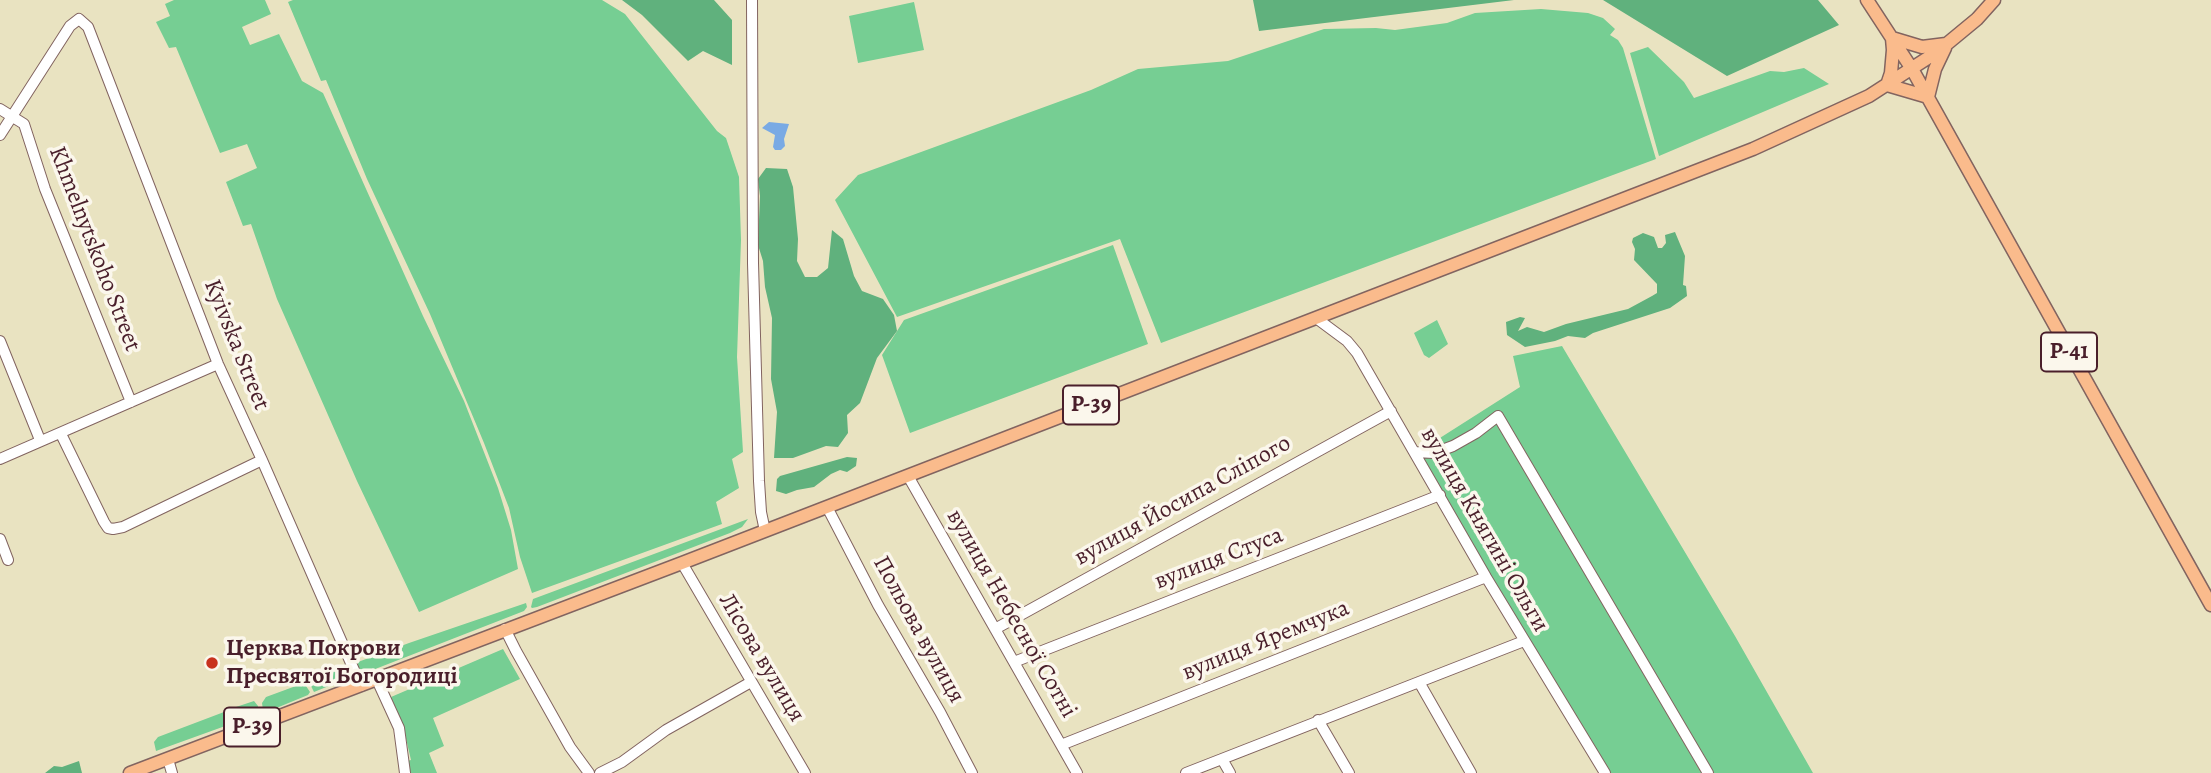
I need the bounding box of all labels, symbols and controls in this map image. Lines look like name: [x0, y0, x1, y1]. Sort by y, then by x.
street label: Khmelnytskoho Street: [42, 142, 146, 356]
street label: Kyivska Street: [197, 275, 275, 415]
road number: Р-41: [2041, 332, 2097, 372]
road number: Р-39: [1063, 386, 1119, 424]
street label: вулиця Княгині Ольги: [1414, 423, 1554, 637]
street label: вулиця Йосипа Сліпого: [1070, 429, 1296, 573]
street label: вулиця Небесної Сотні: [939, 505, 1083, 723]
street label: вулиця Стуса: [1151, 521, 1287, 597]
street label: Польова вулиця: [866, 551, 970, 709]
street label: Лісова вулиця: [711, 589, 811, 727]
street label: вулиця Яремчука: [1178, 594, 1354, 688]
place label: Церква Покрови Пресвятої Богородиці: [226, 635, 458, 691]
marker: Церква Покрови Пресвятої Богородиці: [204, 655, 220, 671]
road number: Р-39: [224, 708, 280, 747]

